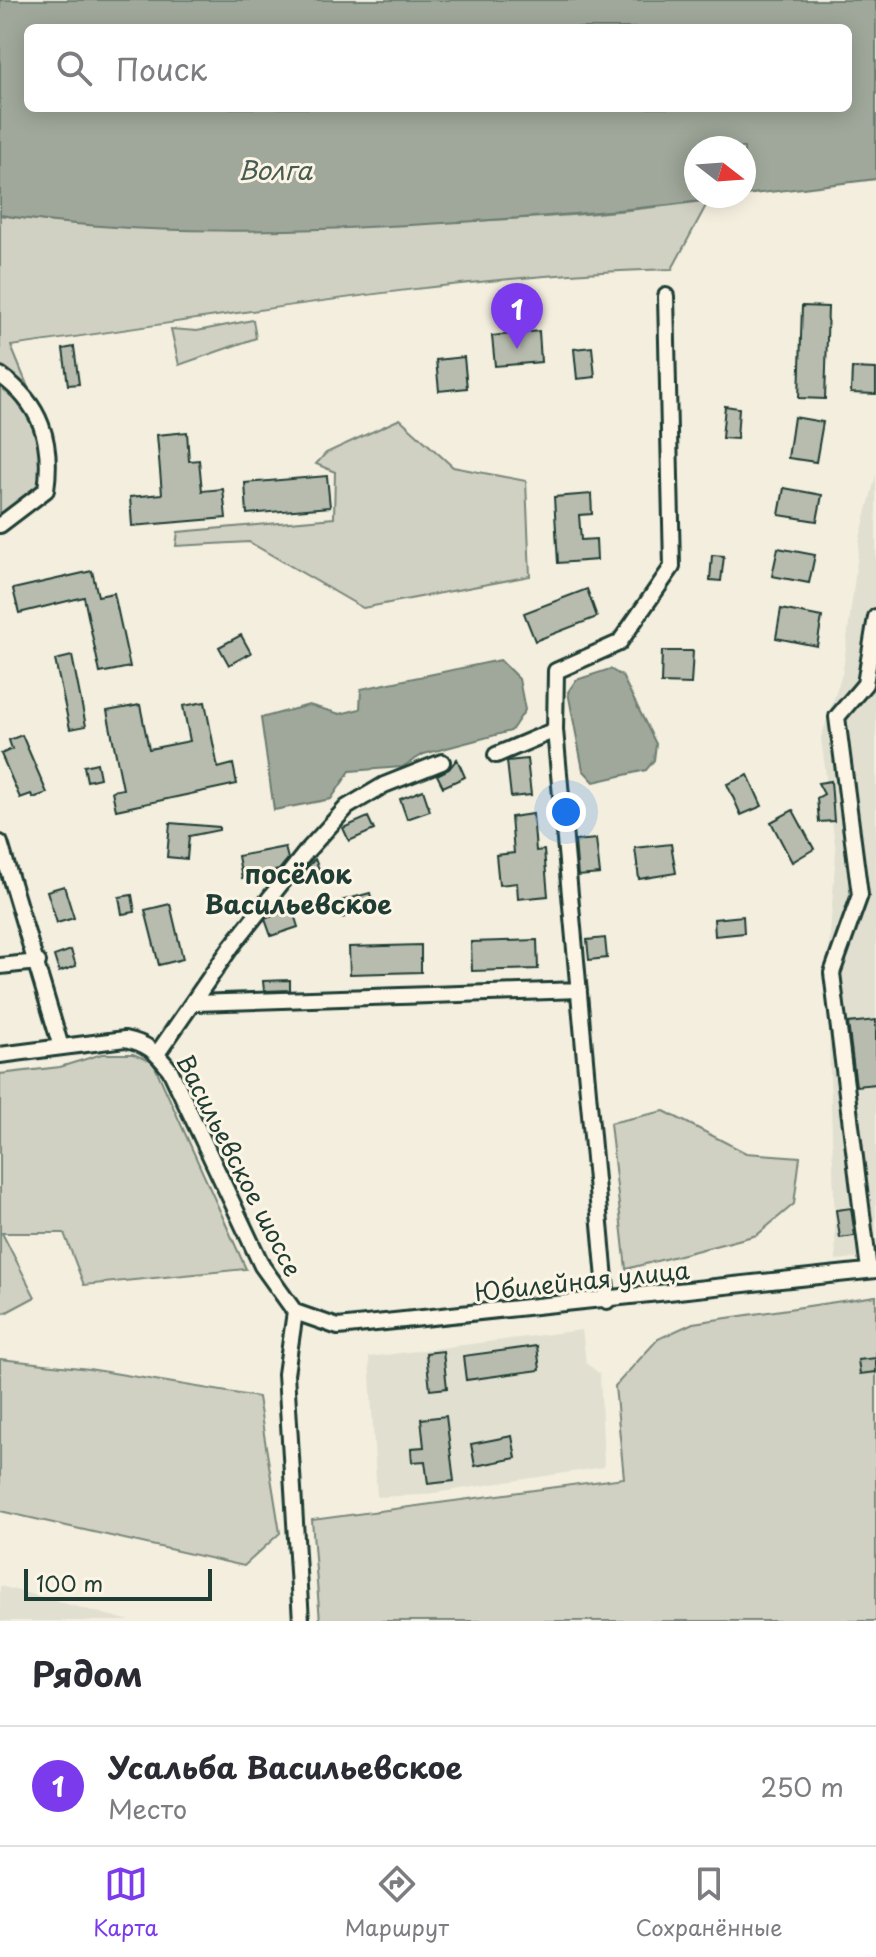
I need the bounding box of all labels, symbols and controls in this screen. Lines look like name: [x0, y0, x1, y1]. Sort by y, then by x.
search box: [24, 24, 852, 112]
icon: search: [52, 46, 96, 90]
text: Поиск: [116, 46, 207, 91]
north arrow: [684, 136, 756, 208]
water label: Волга: [238, 150, 313, 189]
pin: 1: [491, 283, 543, 349]
your location: [546, 792, 586, 832]
district label: посёлок Васильевское: [204, 854, 392, 923]
street label: Васильевское шоссе: [168, 1048, 312, 1282]
street label: Юбилейная улица: [473, 1251, 691, 1309]
scale bar: [24, 1565, 212, 1601]
text: 100 m: [36, 1566, 103, 1599]
text: Рядом: [32, 1647, 143, 1699]
text: Усальба Васильевское: [108, 1744, 462, 1789]
text: 1: [52, 1767, 64, 1806]
text: 250 m: [760, 1767, 844, 1806]
text: Место: [108, 1789, 187, 1828]
tab: Карта: [93, 1862, 158, 1943]
tab: Маршрут: [345, 1862, 449, 1943]
tab: Сохранённые: [636, 1862, 783, 1943]

